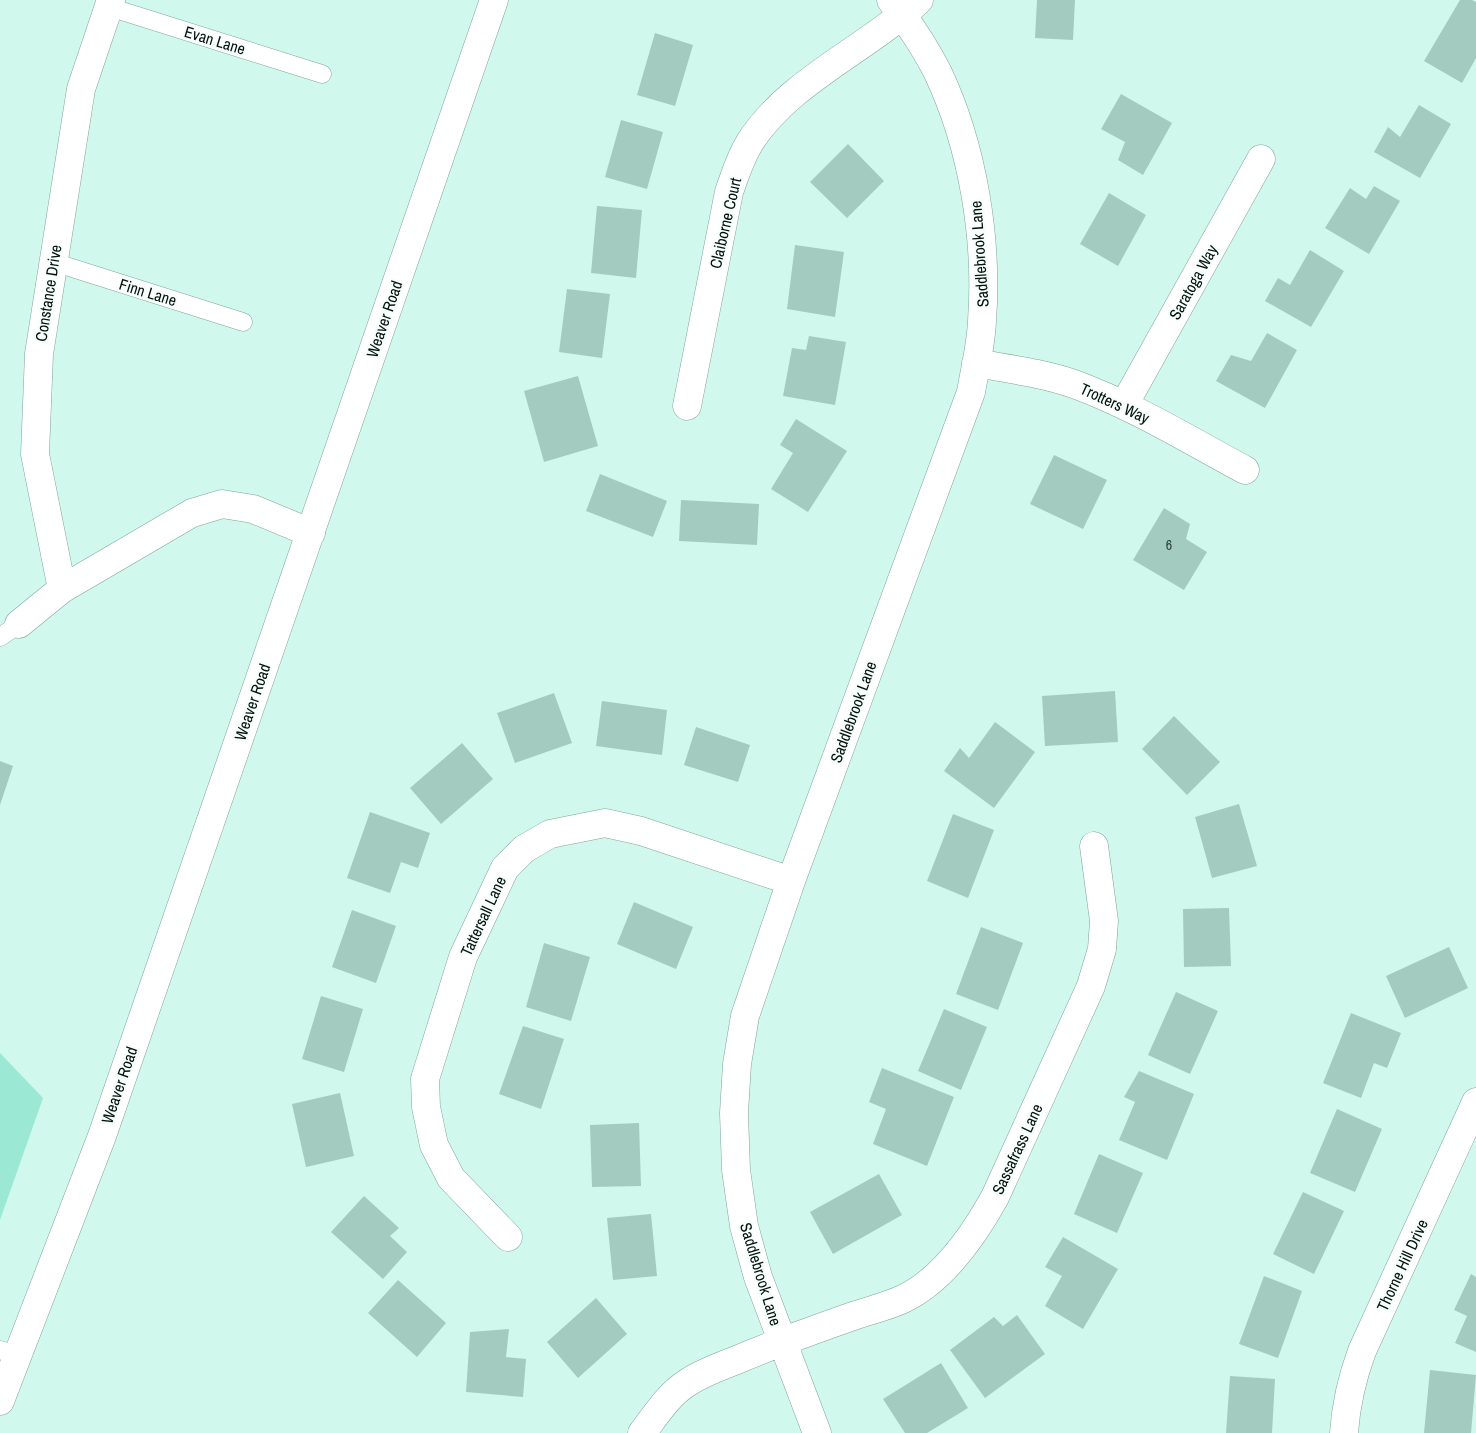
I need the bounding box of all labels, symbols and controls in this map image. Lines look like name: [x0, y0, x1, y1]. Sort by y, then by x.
street label: Evan Lane: [182, 20, 248, 60]
street label: Claiborne Court: [704, 175, 746, 271]
street label: Saddlebrook Lane: [964, 200, 994, 308]
street label: Saratoga Way: [1163, 240, 1223, 323]
street label: Constance Drive: [29, 243, 67, 343]
street label: Finn Lane: [117, 273, 179, 311]
street label: Weaver Road: [361, 278, 407, 360]
street label: Trotters Way: [1077, 377, 1154, 429]
house number: 6: [1166, 536, 1172, 554]
street label: Saddlebrook Lane: [824, 658, 882, 766]
street label: Weaver Road: [229, 661, 275, 743]
street label: Tattersall Lane: [455, 873, 511, 959]
street label: Weaver Road: [96, 1044, 142, 1126]
street label: Sassafrass Lane: [986, 1100, 1048, 1198]
street label: Thorne Hill Drive: [1371, 1215, 1433, 1315]
street label: Saddlebrook Lane: [735, 1220, 787, 1328]

